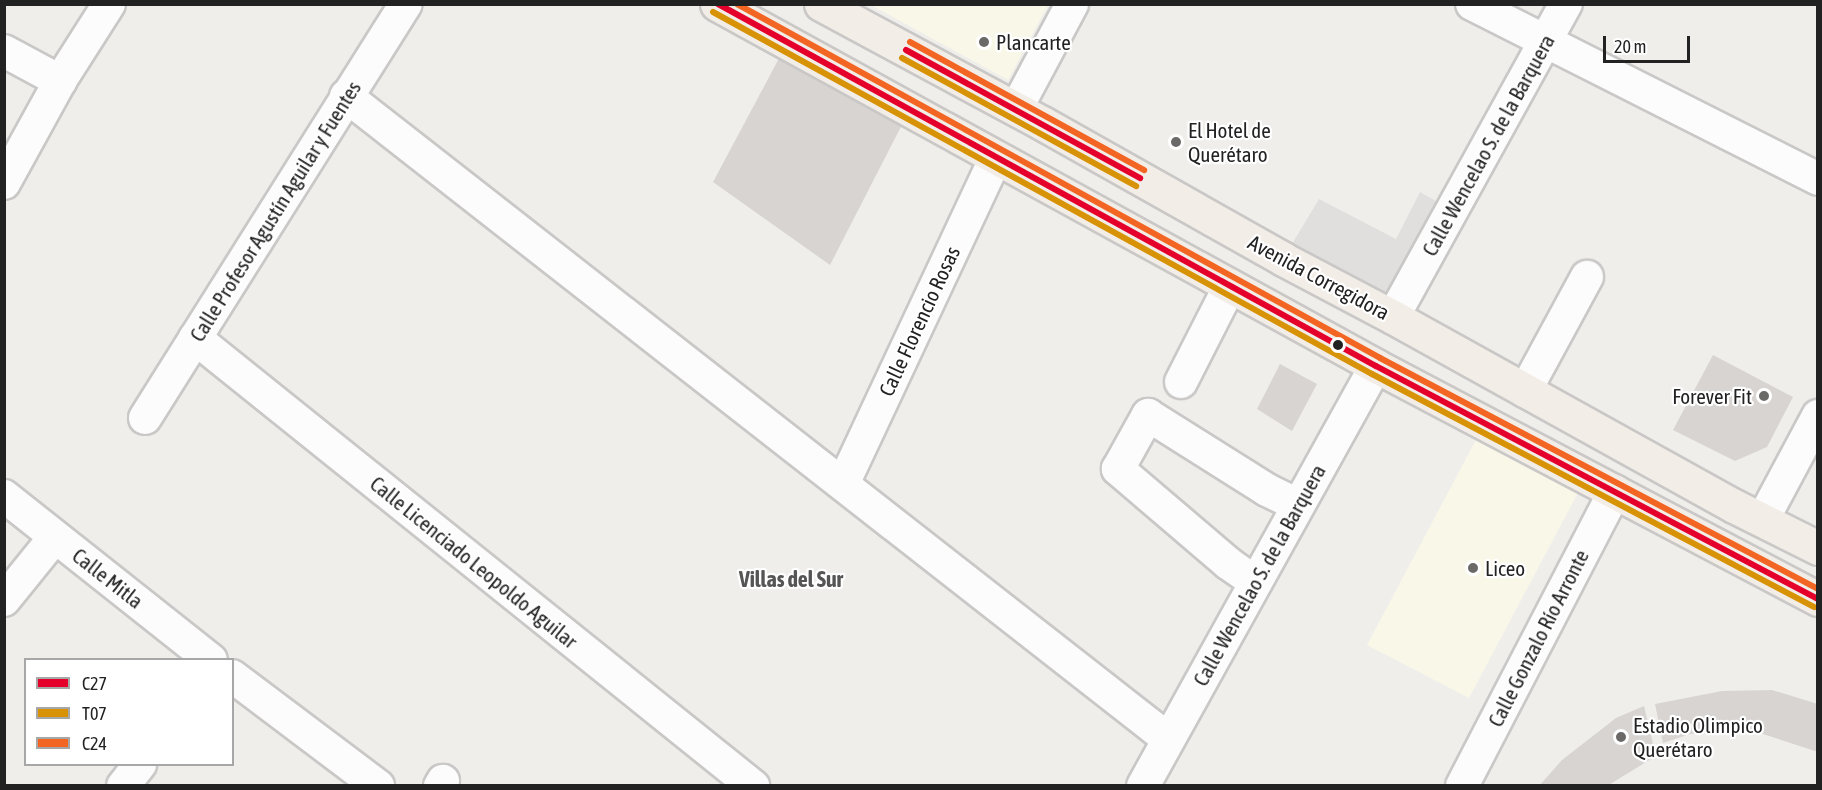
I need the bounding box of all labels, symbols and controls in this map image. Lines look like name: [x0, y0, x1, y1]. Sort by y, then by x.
scale bar: [1606, 24, 1693, 62]
place label: Plancarte: [996, 29, 1071, 55]
street label: Calle Wencelao S. de la Barquera: [1417, 30, 1559, 260]
marker: Plancarte: [977, 35, 991, 49]
text: 20 m: [1614, 36, 1646, 57]
street label: Calle Profesor Agustín Aguilar y Fuentes: [184, 76, 366, 346]
place label: El Hotel de Querétaro: [1188, 117, 1271, 167]
marker: El Hotel de Querétaro: [1169, 135, 1183, 149]
street label: Avenida Corregidora: [1244, 229, 1394, 325]
street label: Calle Florencio Rosas: [873, 242, 965, 400]
unlabelled marker: [1332, 339, 1344, 351]
place label: Forever Fit: [1672, 383, 1752, 409]
marker: Forever Fit: [1757, 389, 1771, 403]
street label: Calle Wencelao S. de la Barquera: [1188, 460, 1330, 690]
street label: Calle Licenciado Leopoldo Aguilar: [365, 471, 583, 653]
street label: Calle Mitla: [68, 543, 148, 613]
street label: Calle Gonzalo Río Arronte: [1482, 545, 1594, 731]
place label: Liceo: [1485, 555, 1525, 581]
marker: Liceo: [1466, 561, 1480, 575]
district label: Villas del Sur: [739, 567, 843, 593]
legend: [24, 658, 234, 766]
text: C27: [82, 673, 107, 694]
text: T07: [82, 703, 107, 724]
place label: Estadio Olimpico Querétaro: [1633, 712, 1763, 762]
marker: Estadio Olimpico Querétaro: [1614, 730, 1628, 744]
text: C24: [82, 733, 107, 754]

